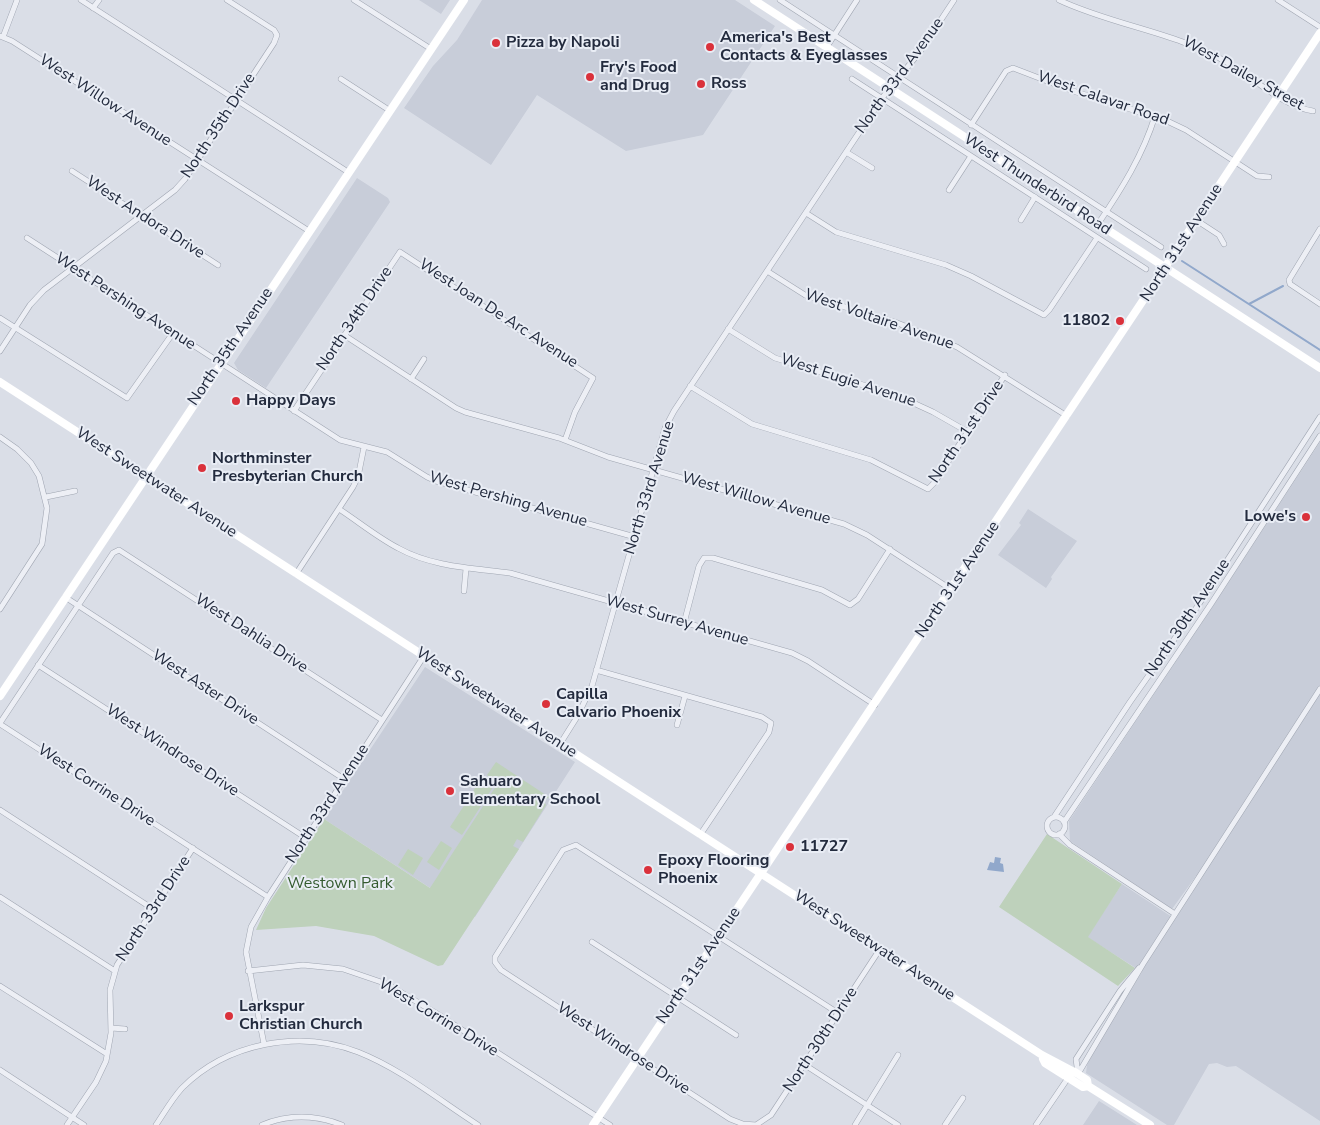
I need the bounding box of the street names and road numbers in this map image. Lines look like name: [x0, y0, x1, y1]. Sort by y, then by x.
street label: North 33rd Avenue: [852, 14, 948, 138]
street label: West Dailey Street: [1179, 33, 1307, 115]
street label: West Willow Avenue: [35, 51, 175, 151]
street label: West Calavar Road: [1035, 67, 1171, 131]
street label: North 35th Drive: [178, 70, 260, 182]
street label: West Thunderbird Road: [960, 130, 1114, 240]
street label: West Andora Drive: [82, 172, 208, 264]
street label: North 31st Avenue: [1137, 180, 1227, 306]
street label: West Pershing Avenue: [51, 249, 199, 355]
street label: West Joan De Arc Avenue: [415, 255, 581, 373]
street label: North 34th Drive: [313, 263, 397, 375]
street label: North 35th Avenue: [184, 284, 278, 410]
street label: West Voltaire Avenue: [802, 285, 956, 355]
street label: West Eugie Avenue: [778, 350, 918, 412]
street label: North 31st Drive: [925, 377, 1009, 487]
street label: North 33rd Avenue: [621, 419, 679, 557]
street label: West Sweetwater Avenue: [72, 424, 240, 542]
street label: West Pershing Avenue: [427, 468, 589, 532]
street label: West Willow Avenue: [679, 469, 833, 529]
street label: North 31st Avenue: [912, 518, 1004, 642]
street label: North 30th Avenue: [1141, 555, 1235, 681]
street label: West Dahlia Drive: [191, 590, 311, 678]
street label: West Surrey Avenue: [603, 591, 751, 651]
street label: West Sweetwater Avenue: [412, 644, 580, 762]
street label: West Aster Drive: [148, 646, 262, 730]
street label: West Windrose Drive: [102, 701, 242, 801]
street label: West Corrine Drive: [34, 741, 158, 831]
street label: North 33rd Avenue: [282, 741, 374, 867]
street label: North 33rd Drive: [113, 853, 195, 965]
street label: West Sweetwater Avenue: [790, 887, 958, 1005]
street label: North 31st Avenue: [653, 904, 745, 1028]
street label: West Corrine Drive: [375, 975, 501, 1061]
street label: North 30th Drive: [780, 984, 862, 1096]
street label: West Windrose Drive: [553, 999, 693, 1099]

